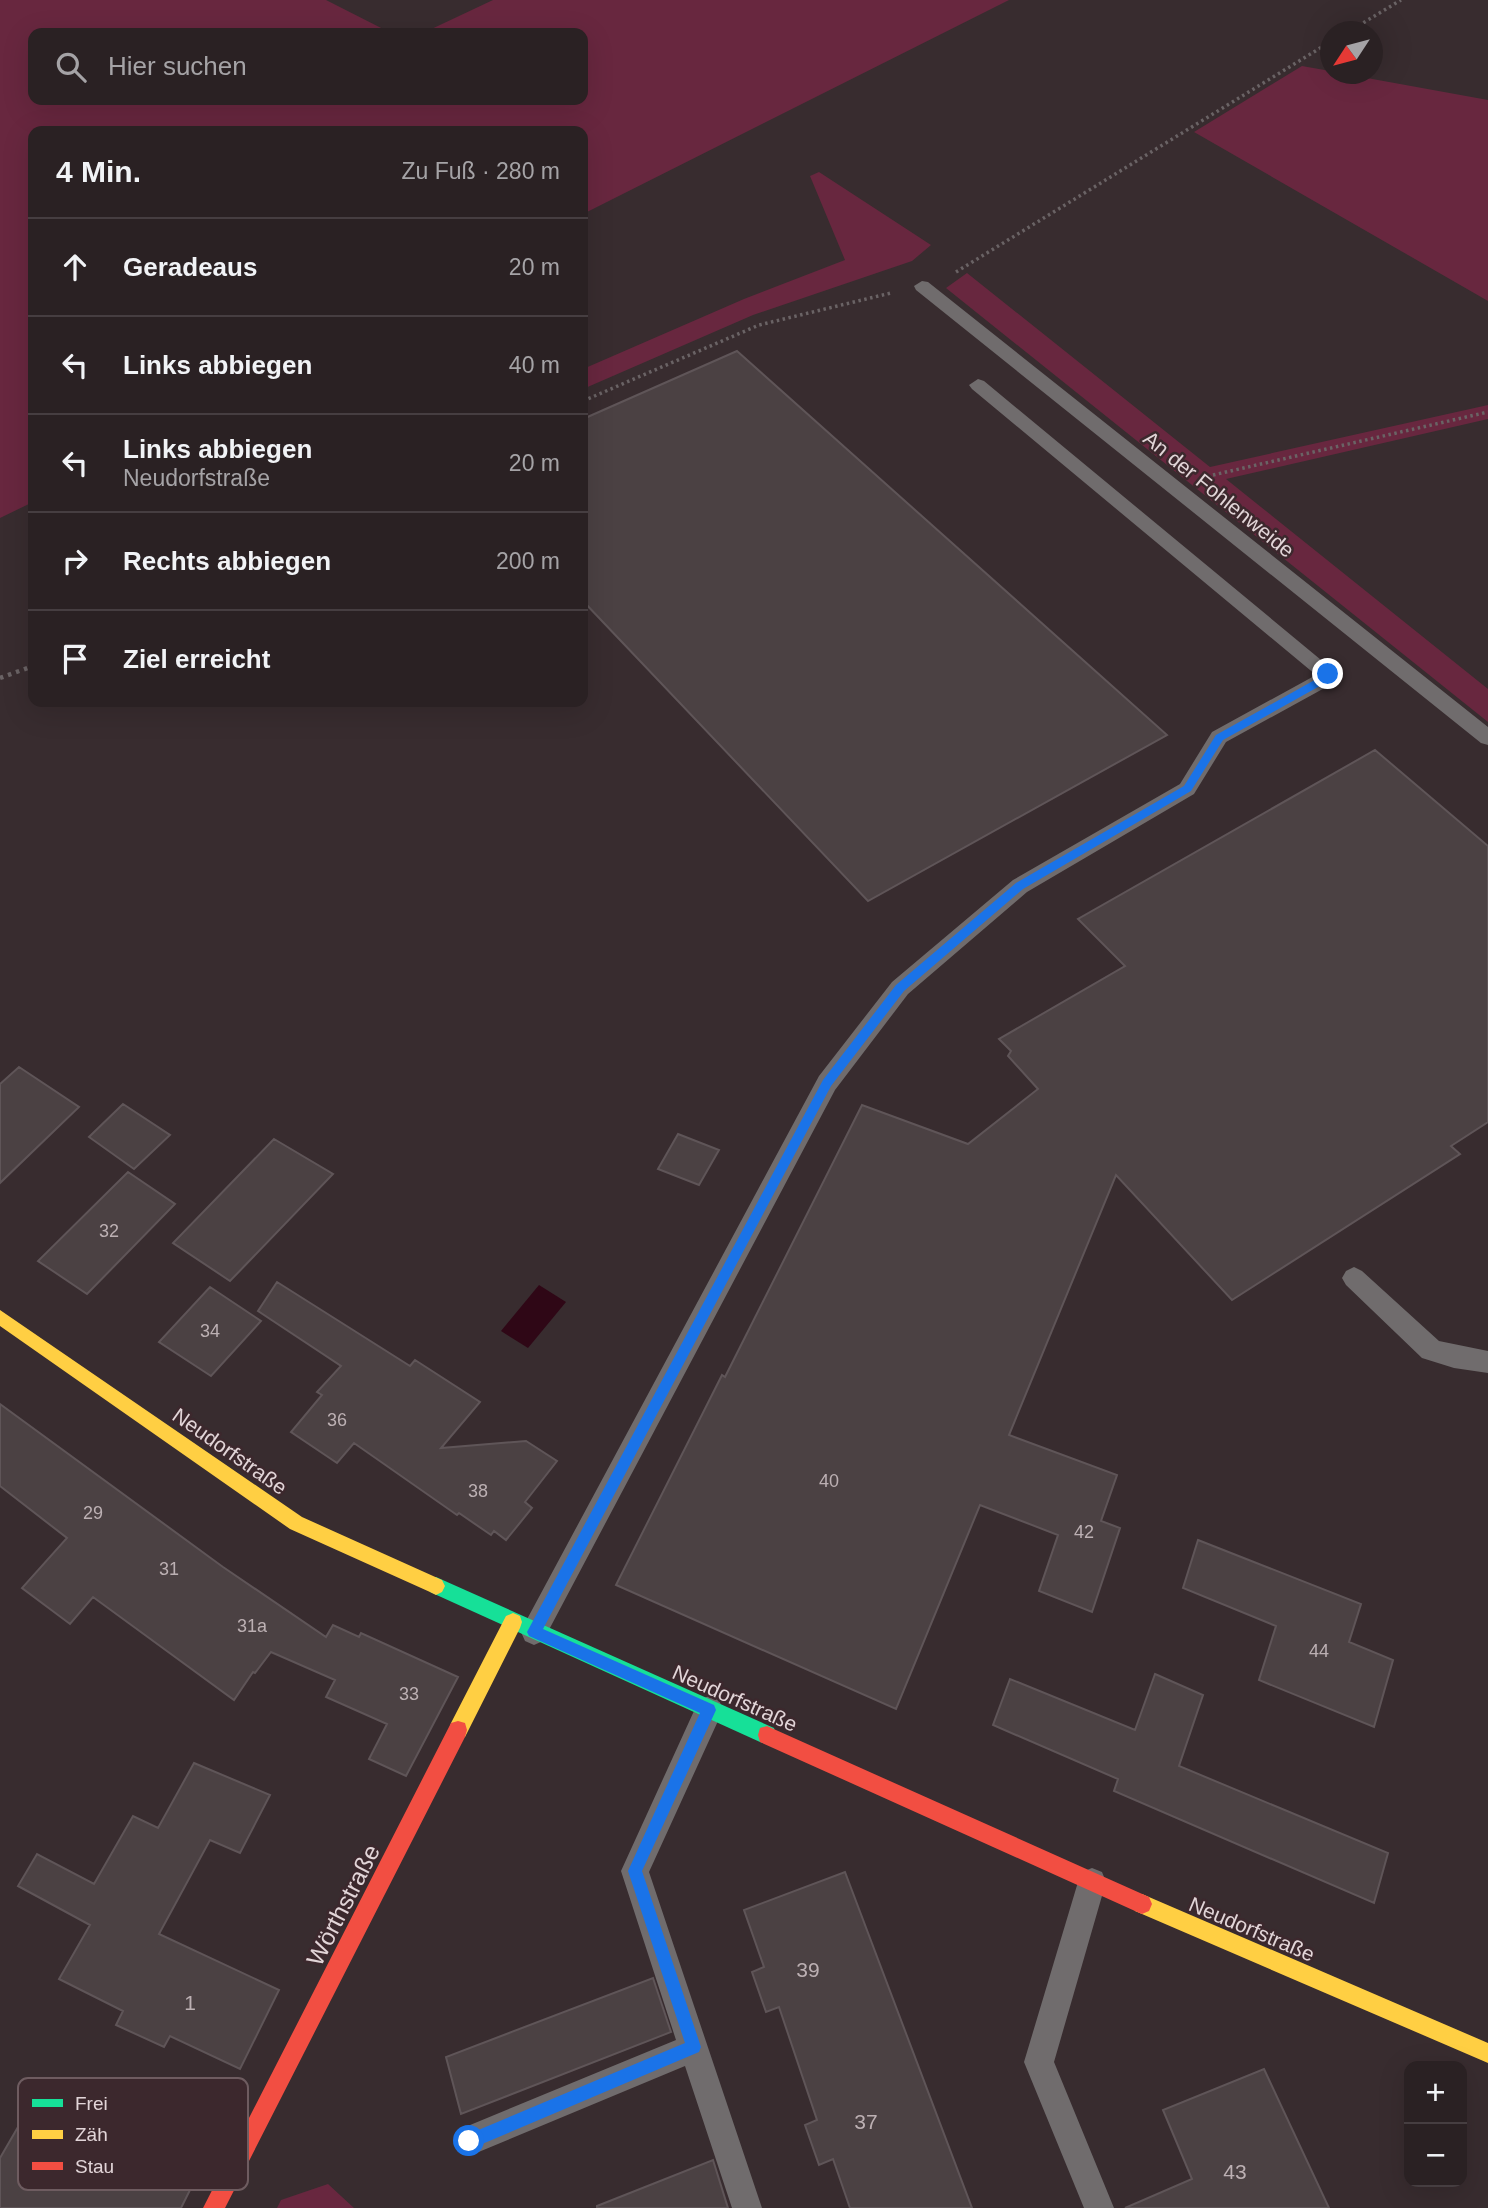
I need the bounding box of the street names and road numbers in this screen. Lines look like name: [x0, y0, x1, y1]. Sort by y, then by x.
street label: An der Fohlenweide: [1139, 426, 1299, 562]
street label: Neudorfstraße: [168, 1403, 292, 1499]
street label: Neudorfstraße: [669, 1660, 801, 1736]
street label: Wörthstraße: [301, 1840, 385, 1970]
street label: Neudorfstraße: [1186, 1892, 1318, 1966]

